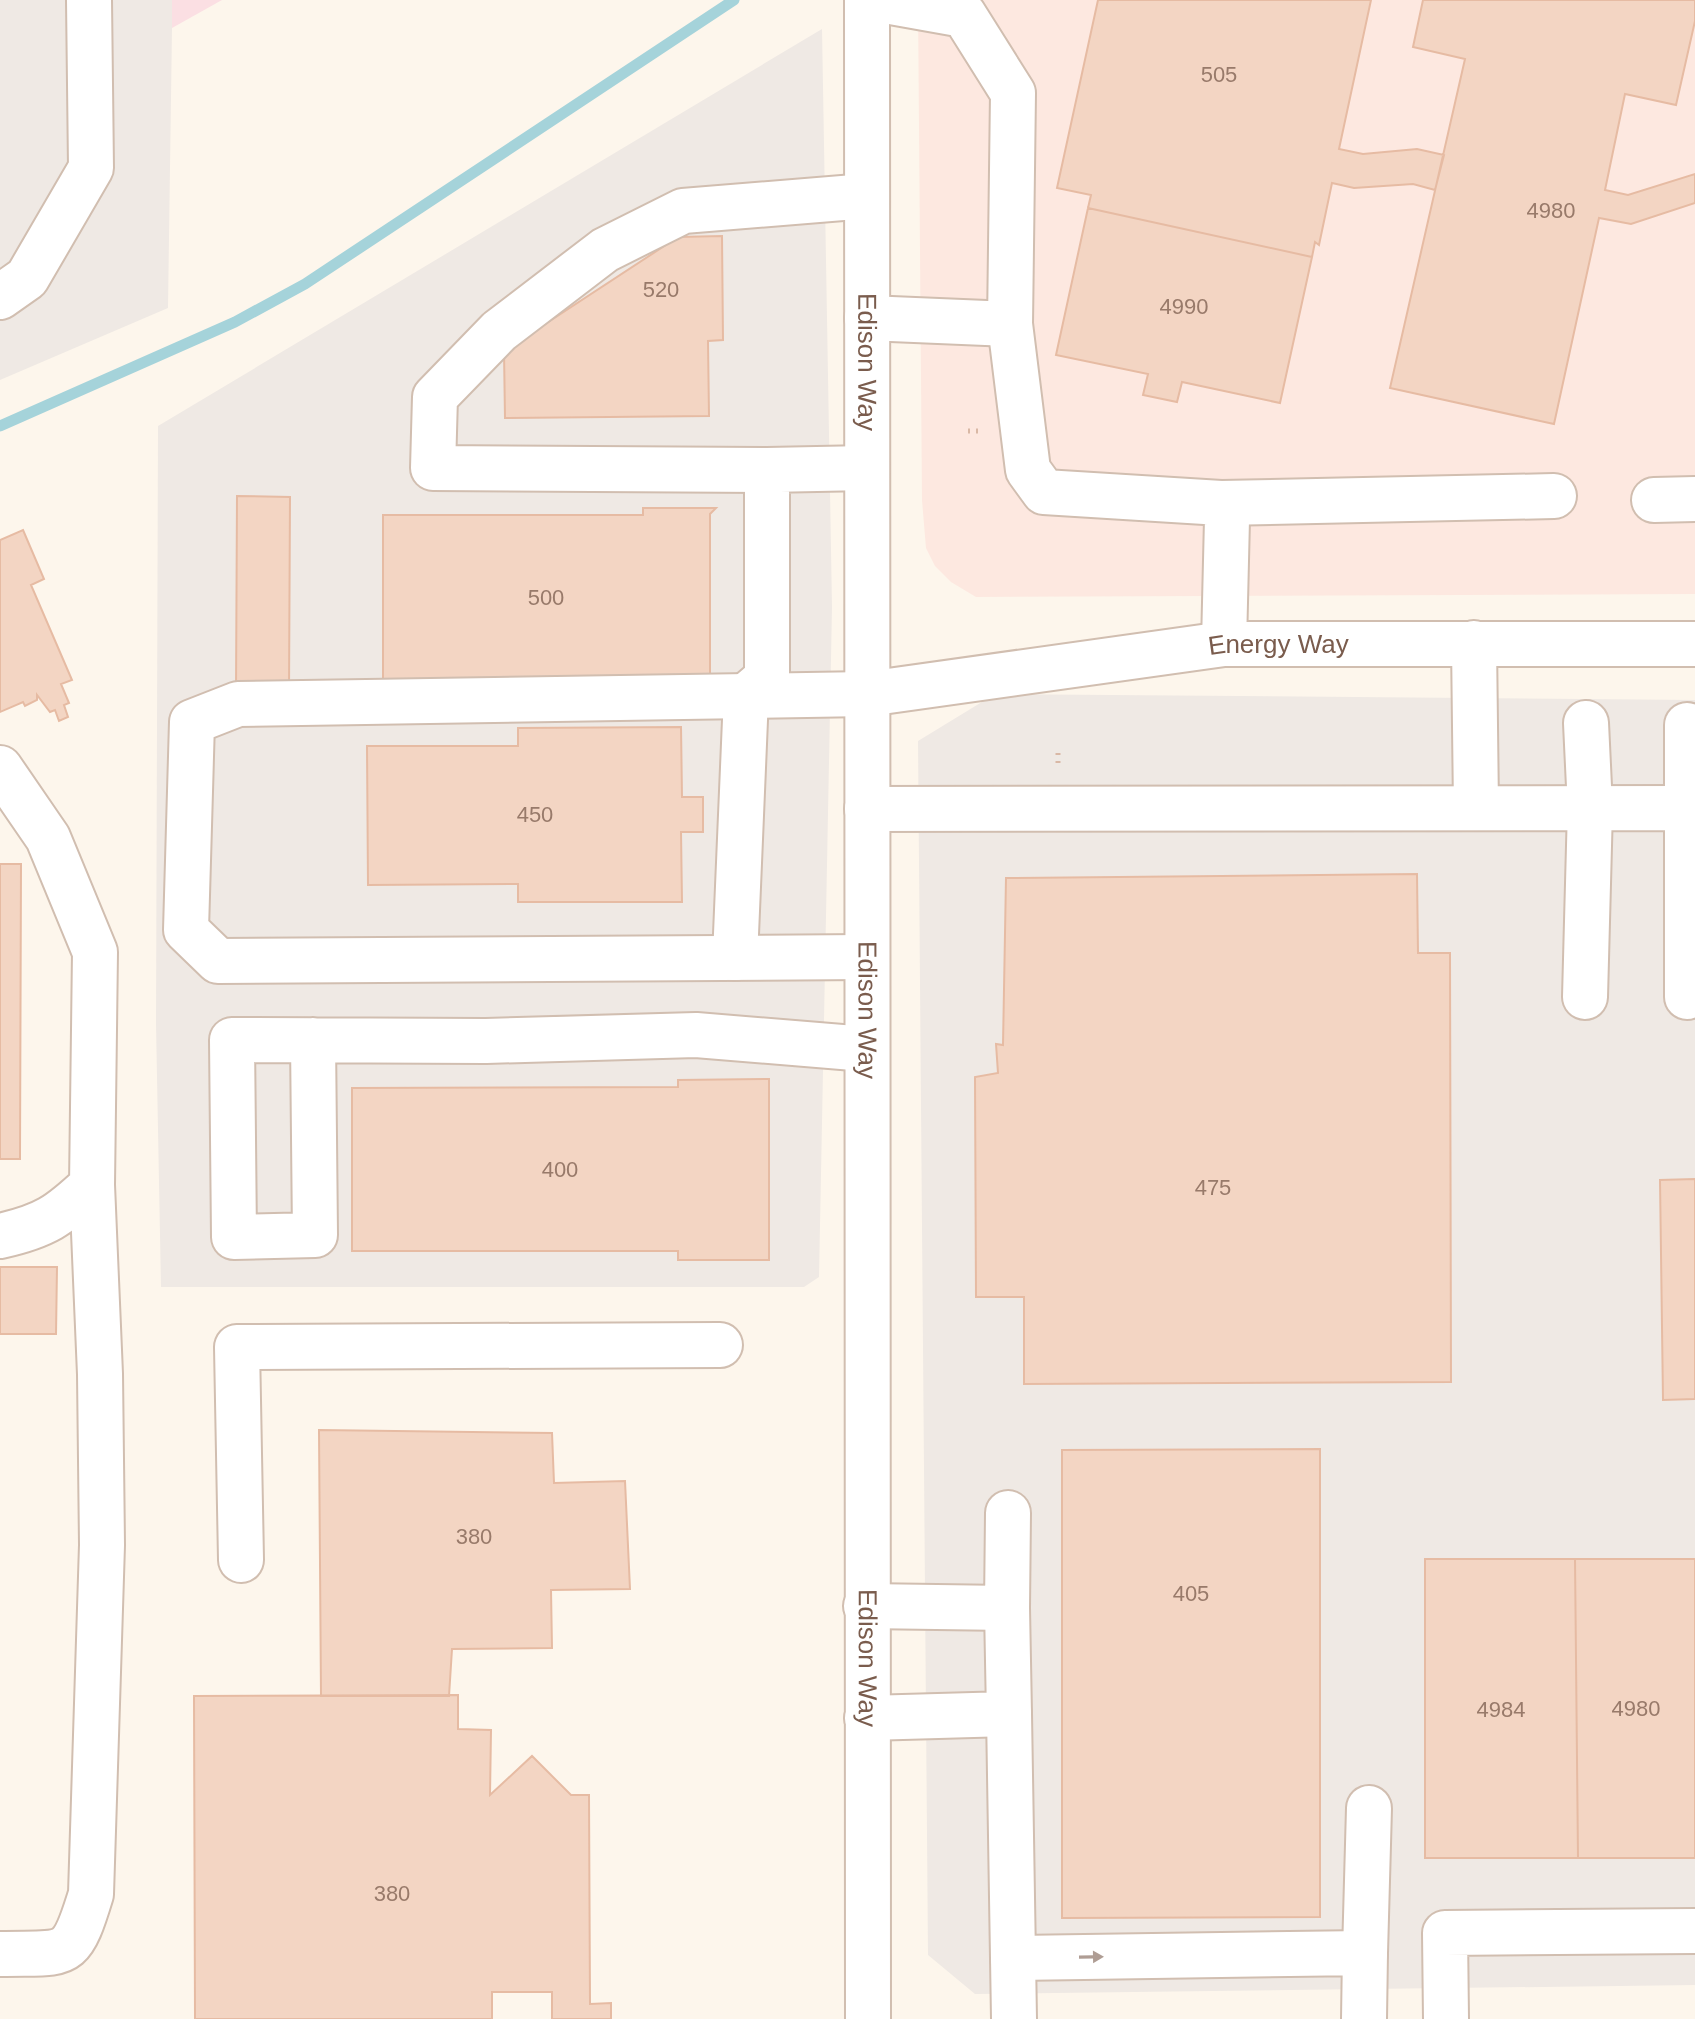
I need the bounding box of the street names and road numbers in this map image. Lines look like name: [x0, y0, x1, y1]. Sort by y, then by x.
street label: Edison Way: [852, 293, 882, 431]
street label: Energy Way: [1206, 629, 1349, 661]
street label: Edison Way: [852, 941, 883, 1079]
street label: Edison Way: [853, 1589, 883, 1727]

